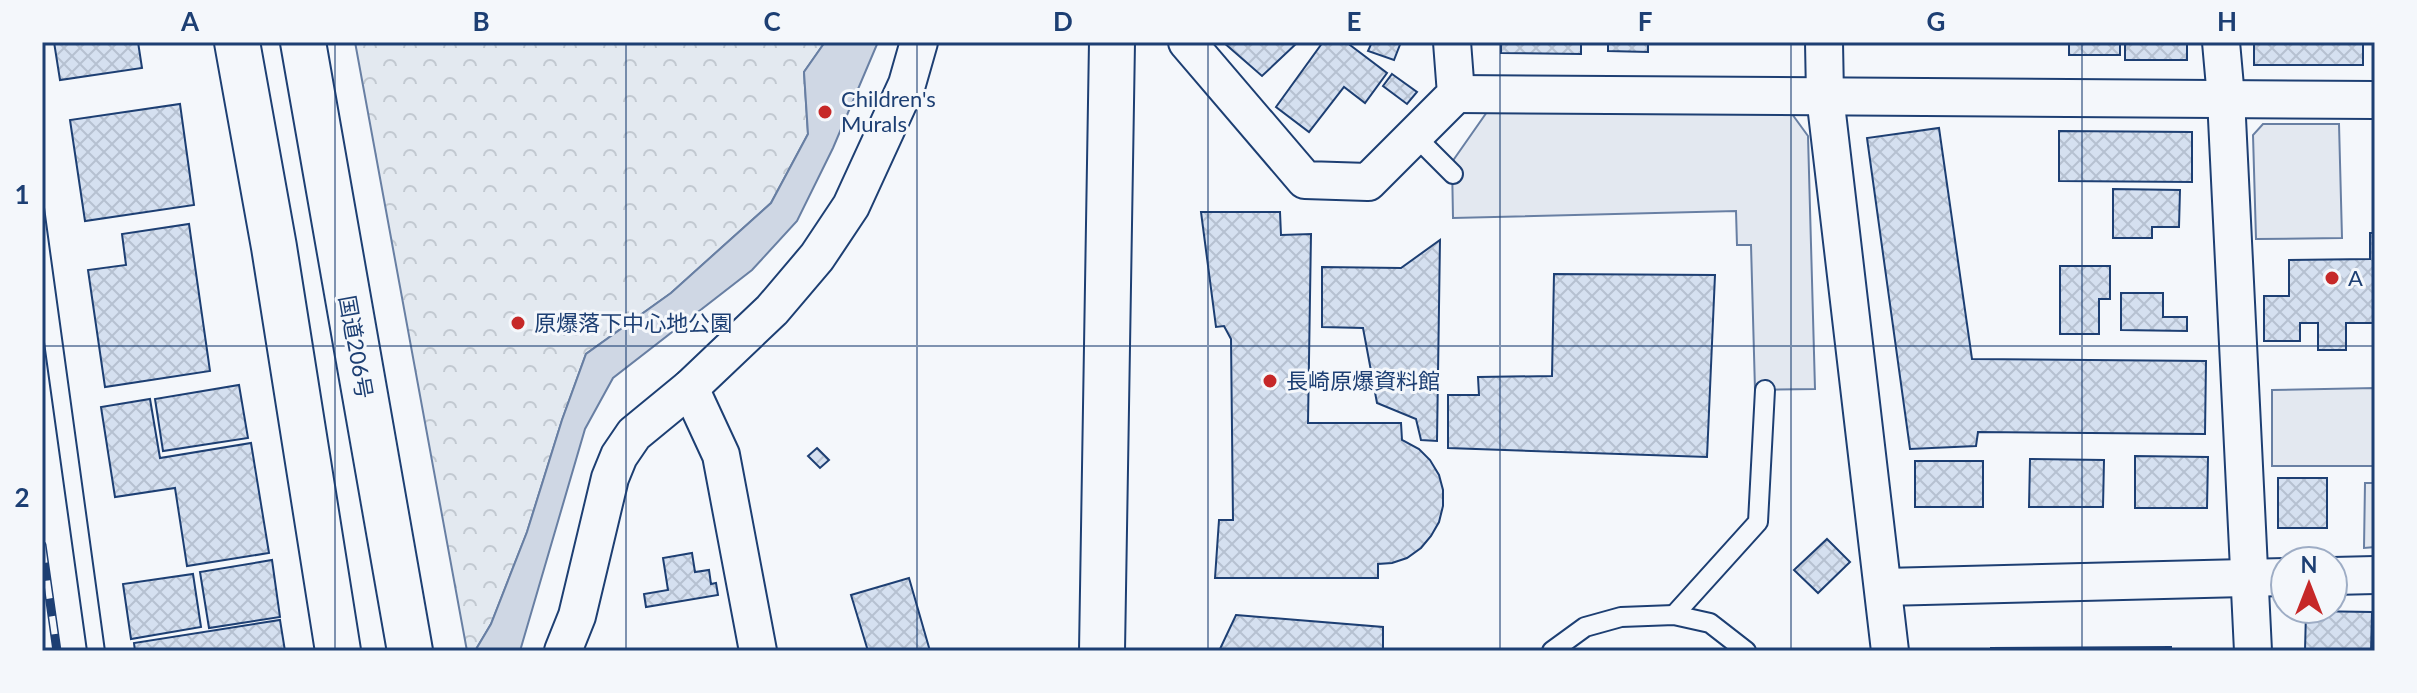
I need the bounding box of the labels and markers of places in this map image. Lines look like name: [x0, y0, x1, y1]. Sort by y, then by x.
place label: Children's Murals: [841, 85, 936, 137]
marker: Children's Murals: [816, 103, 834, 121]
place label: A: [2348, 264, 2363, 291]
marker: A: [2323, 269, 2341, 287]
place label: 原爆落下中心地公園: [534, 309, 732, 336]
marker: 原爆落下中心地公園: [509, 314, 527, 332]
place label: 長崎原爆資料館: [1286, 367, 1440, 394]
marker: 長崎原爆資料館: [1261, 372, 1279, 390]

